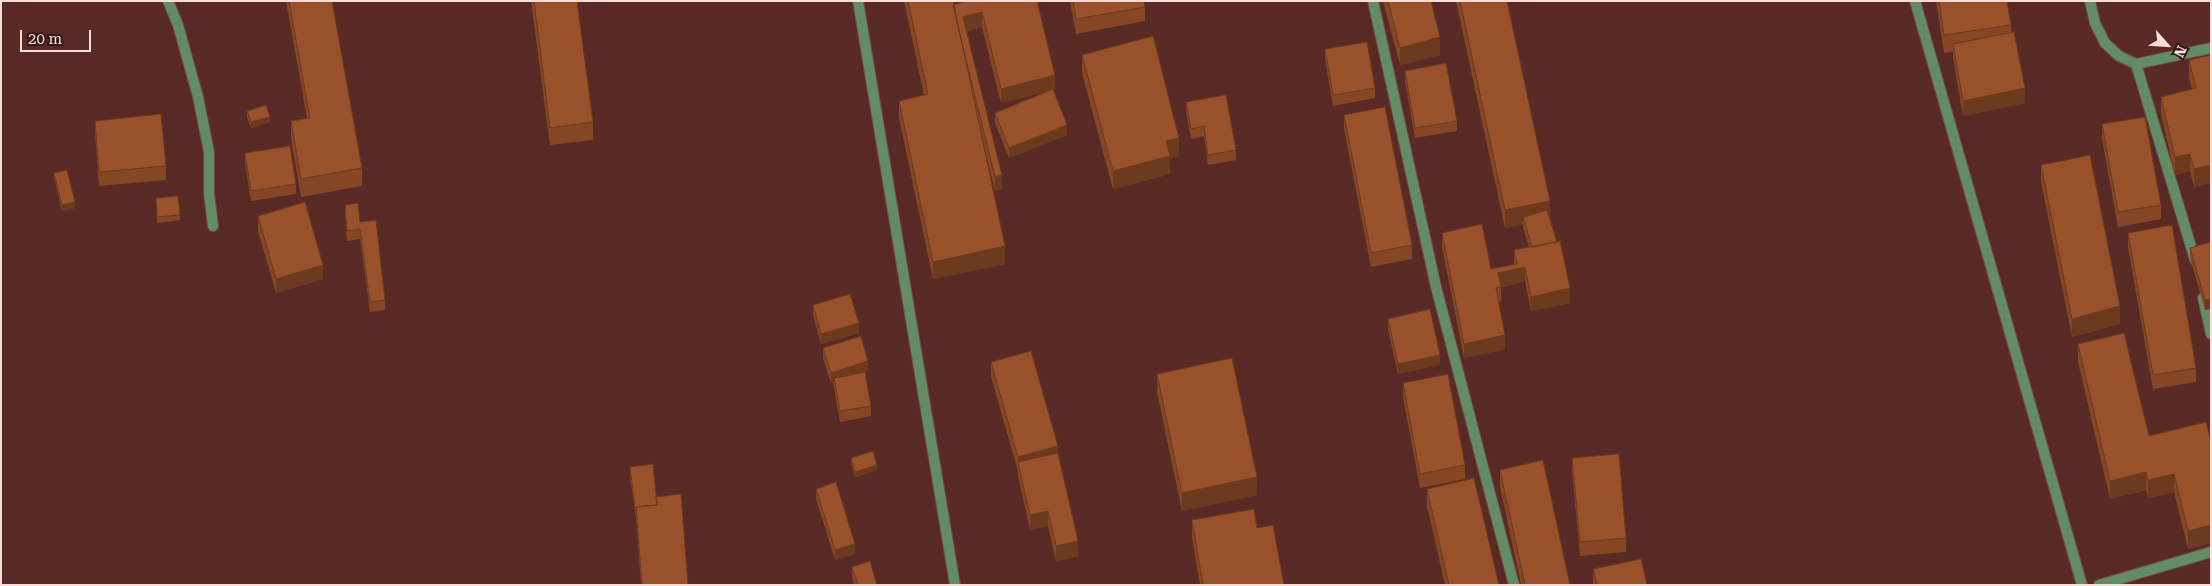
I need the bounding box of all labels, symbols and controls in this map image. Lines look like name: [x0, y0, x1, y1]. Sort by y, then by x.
scale bar: [22, 20, 94, 52]
north arrow: [2142, 20, 2192, 70]
text: 20 m: [28, 30, 62, 48]
text: N: [2171, 43, 2190, 60]

